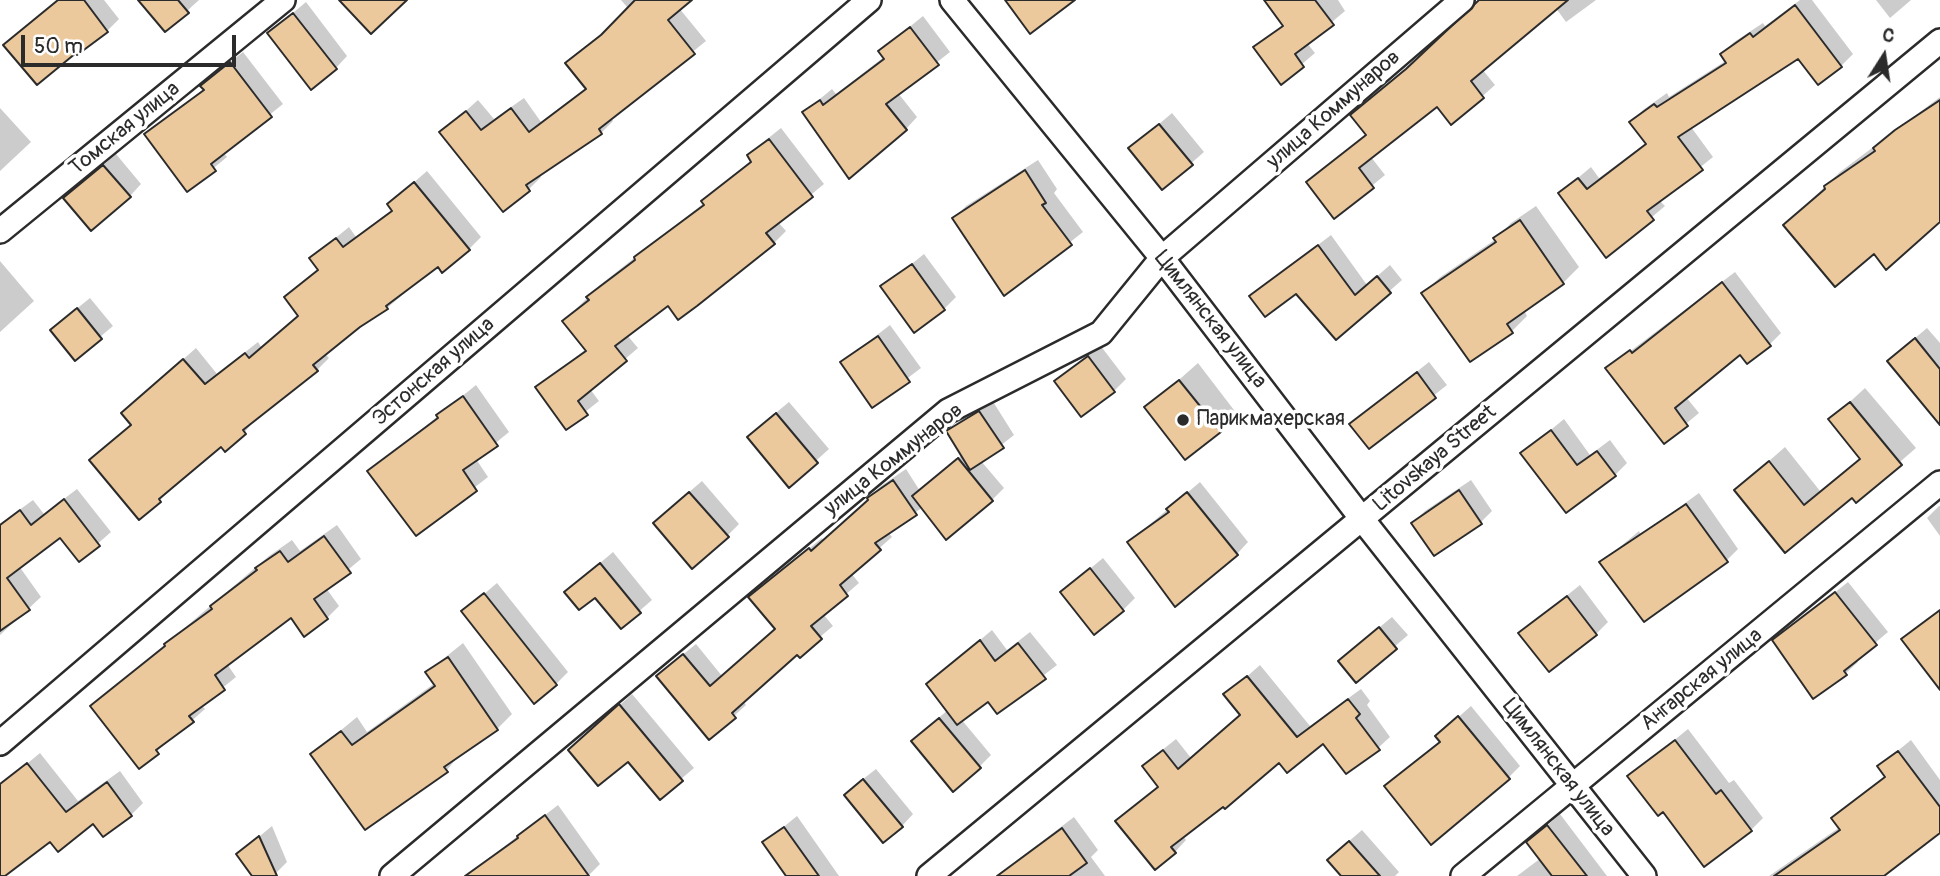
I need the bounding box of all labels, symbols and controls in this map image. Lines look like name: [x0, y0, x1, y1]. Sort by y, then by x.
scale bar: [24, 21, 240, 65]
north arrow: [1849, 21, 1919, 91]
text: С: [1880, 22, 1897, 48]
text: 50 m: [34, 33, 83, 60]
street label: улица Коммунаров: [1262, 45, 1406, 175]
street label: Томская улица: [65, 77, 185, 181]
street label: Цимлянская улица: [1149, 246, 1271, 394]
street label: Эстонская улица: [368, 312, 500, 432]
street label: улица Коммунаров: [820, 398, 968, 522]
street label: Litovskaya Street: [1368, 400, 1502, 518]
place label: Парикмахерская: [1197, 407, 1345, 433]
marker: Парикмахерская: [1175, 412, 1191, 428]
street label: Ангарская улица: [1636, 623, 1768, 737]
street label: Цимлянская улица: [1497, 694, 1619, 842]

